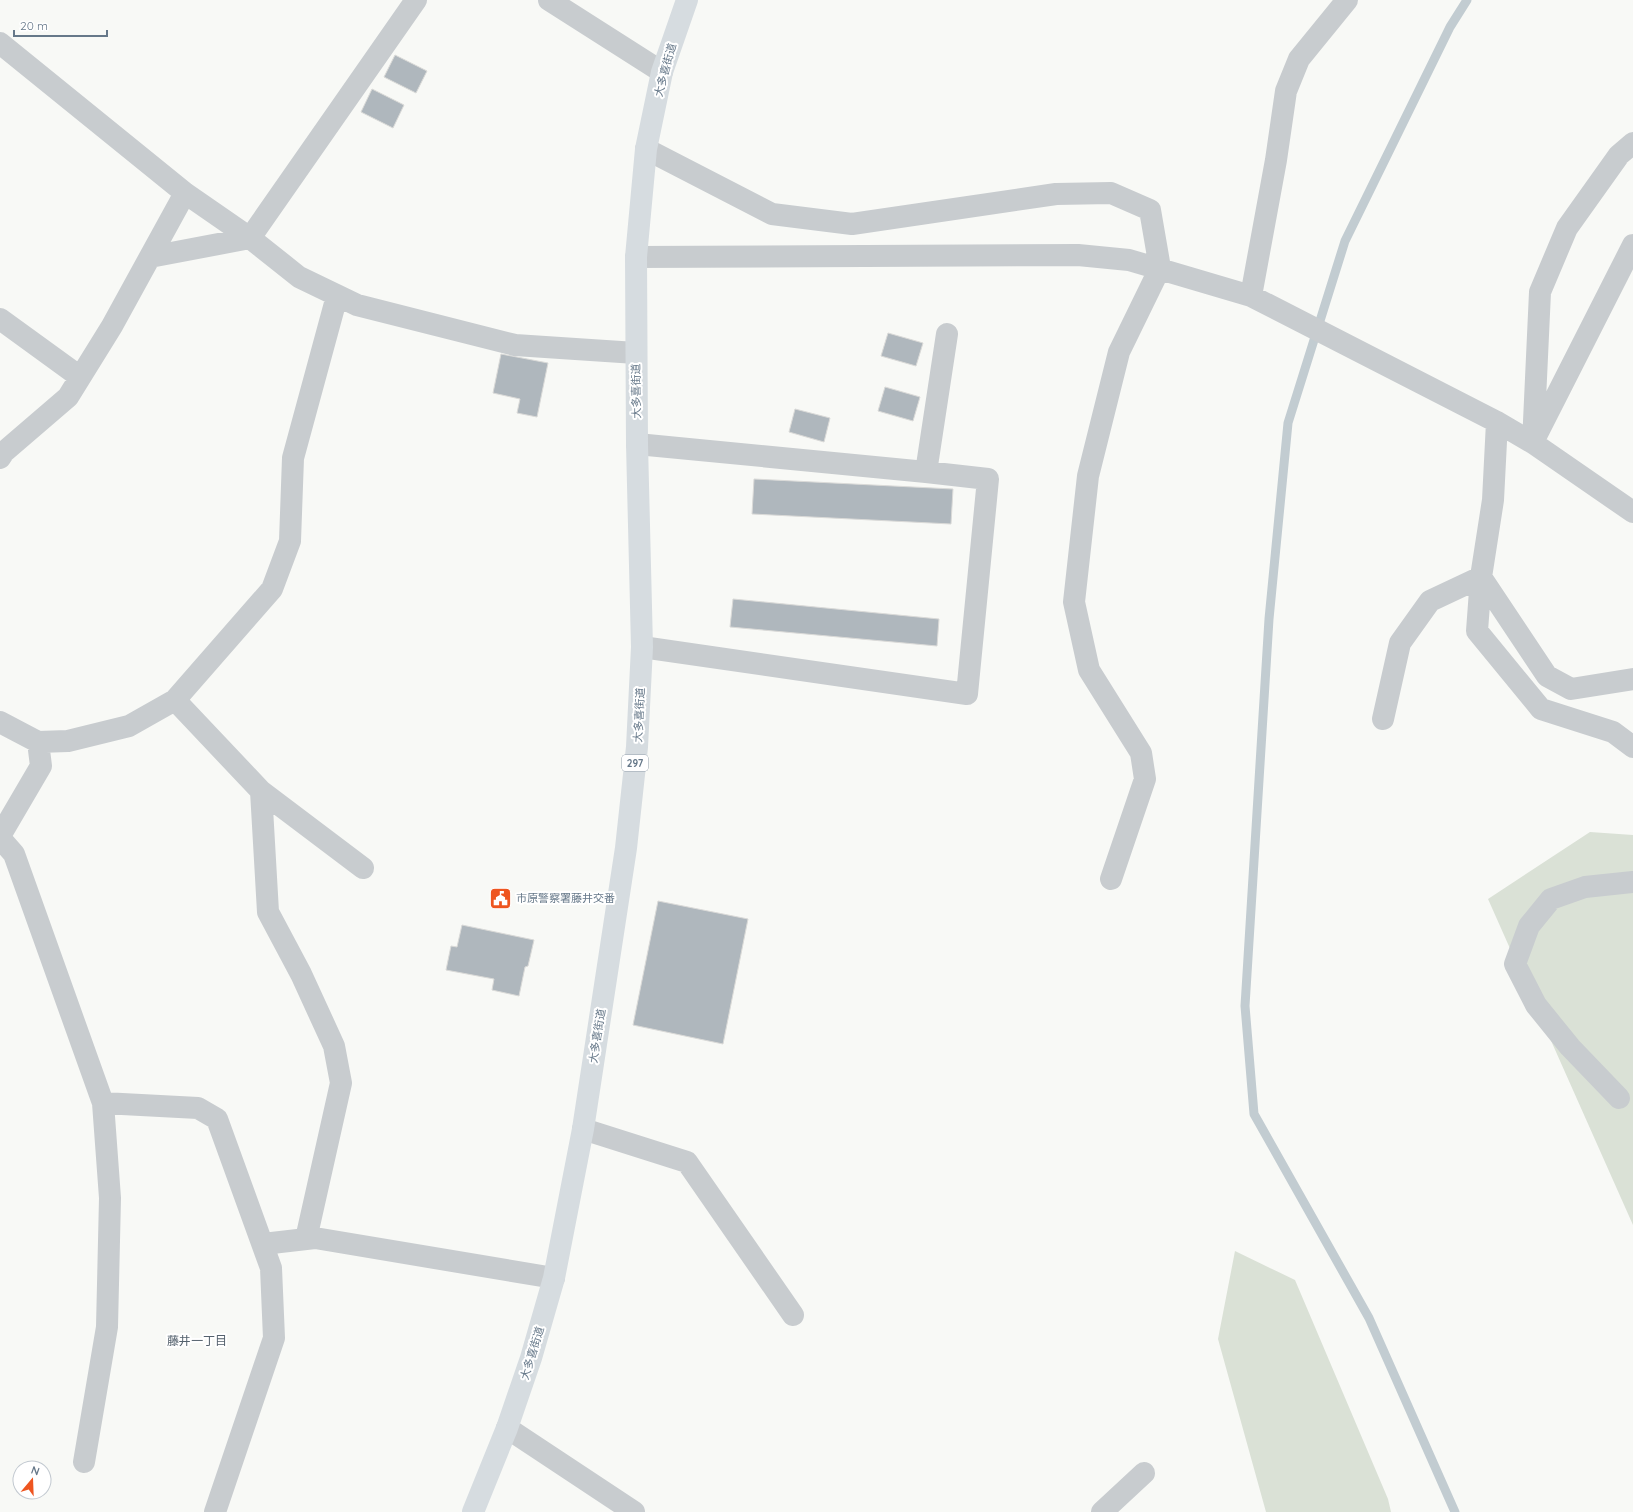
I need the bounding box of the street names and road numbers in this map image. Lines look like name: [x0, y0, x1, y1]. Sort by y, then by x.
street label: 大多喜街道: [651, 42, 679, 98]
street label: 大多喜街道: [629, 363, 643, 419]
street label: 大多喜街道: [631, 687, 647, 743]
road number: 297: [622, 755, 648, 771]
street label: 大多喜街道: [586, 1008, 608, 1064]
street label: 大多喜街道: [517, 1325, 547, 1381]

